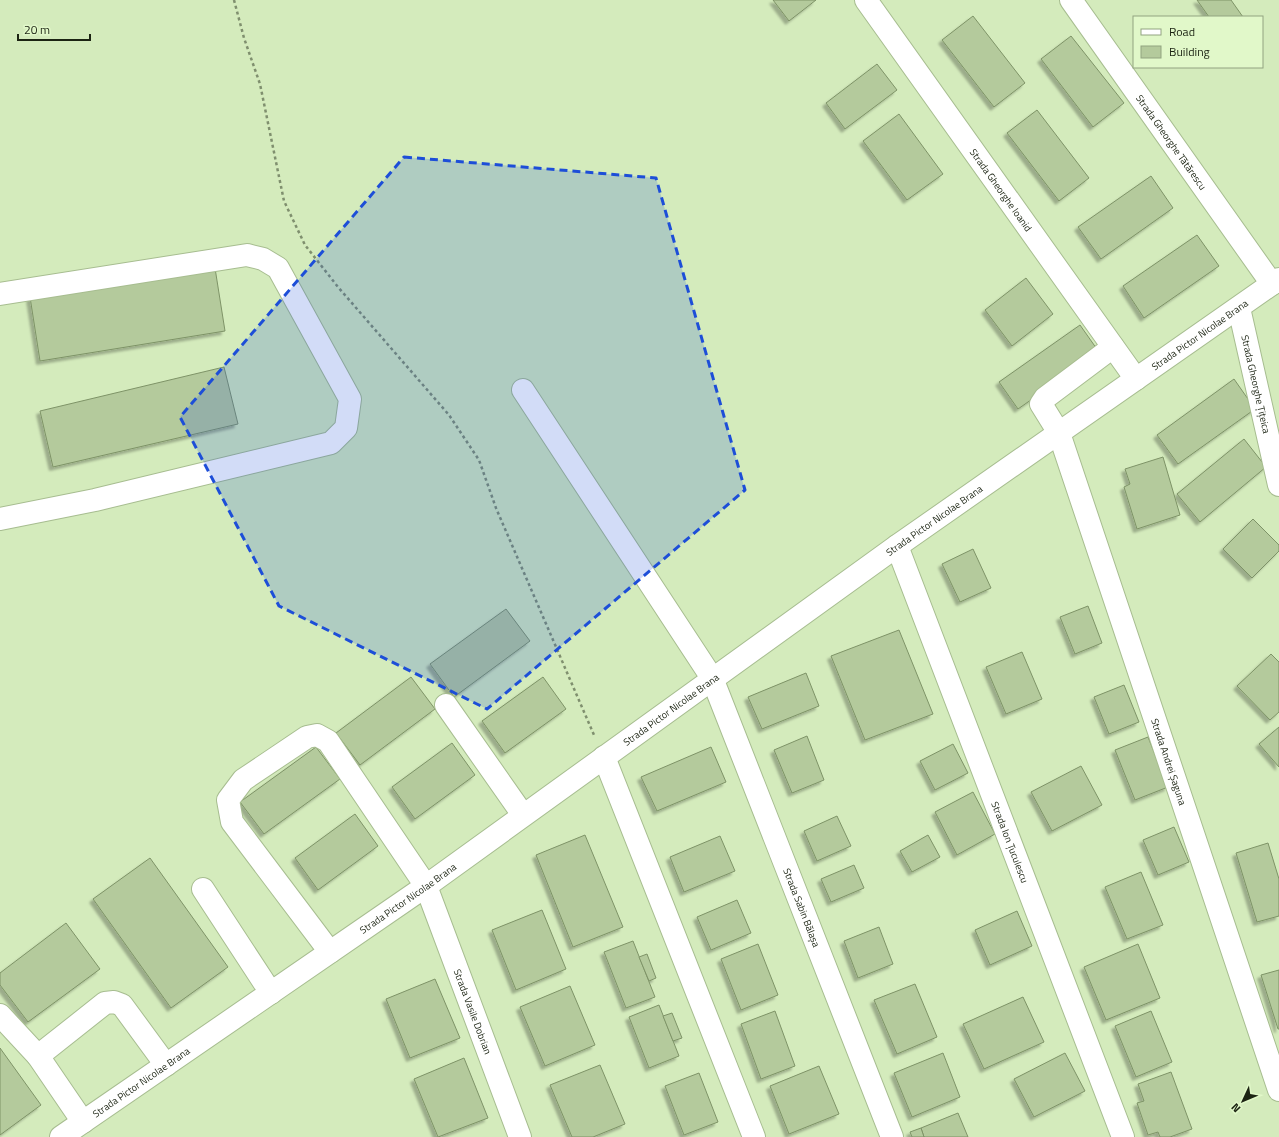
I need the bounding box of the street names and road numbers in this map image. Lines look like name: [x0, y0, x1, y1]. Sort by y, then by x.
street label: Strada Gheorghe Tătărescu: [1132, 92, 1210, 193]
street label: Strada Gheorghe Ioanid: [966, 146, 1035, 235]
street label: Strada Pictor Nicolae Brana: [1148, 296, 1251, 374]
street label: Strada Gheorghe Țițeica: [1237, 333, 1274, 435]
street label: Strada Pictor Nicolae Brana: [883, 481, 986, 560]
street label: Strada Pictor Nicolae Brana: [620, 670, 722, 749]
street label: Strada Andrei Șaguna: [1147, 717, 1190, 807]
street label: Strada Ion Țuculescu: [987, 799, 1032, 885]
street label: Strada Pictor Nicolae Brana: [357, 860, 460, 938]
street label: Strada Sabin Bălașa: [779, 866, 824, 949]
street label: Strada Vasile Dobrian: [450, 967, 495, 1056]
street label: Strada Pictor Nicolae Brana: [90, 1044, 193, 1121]

